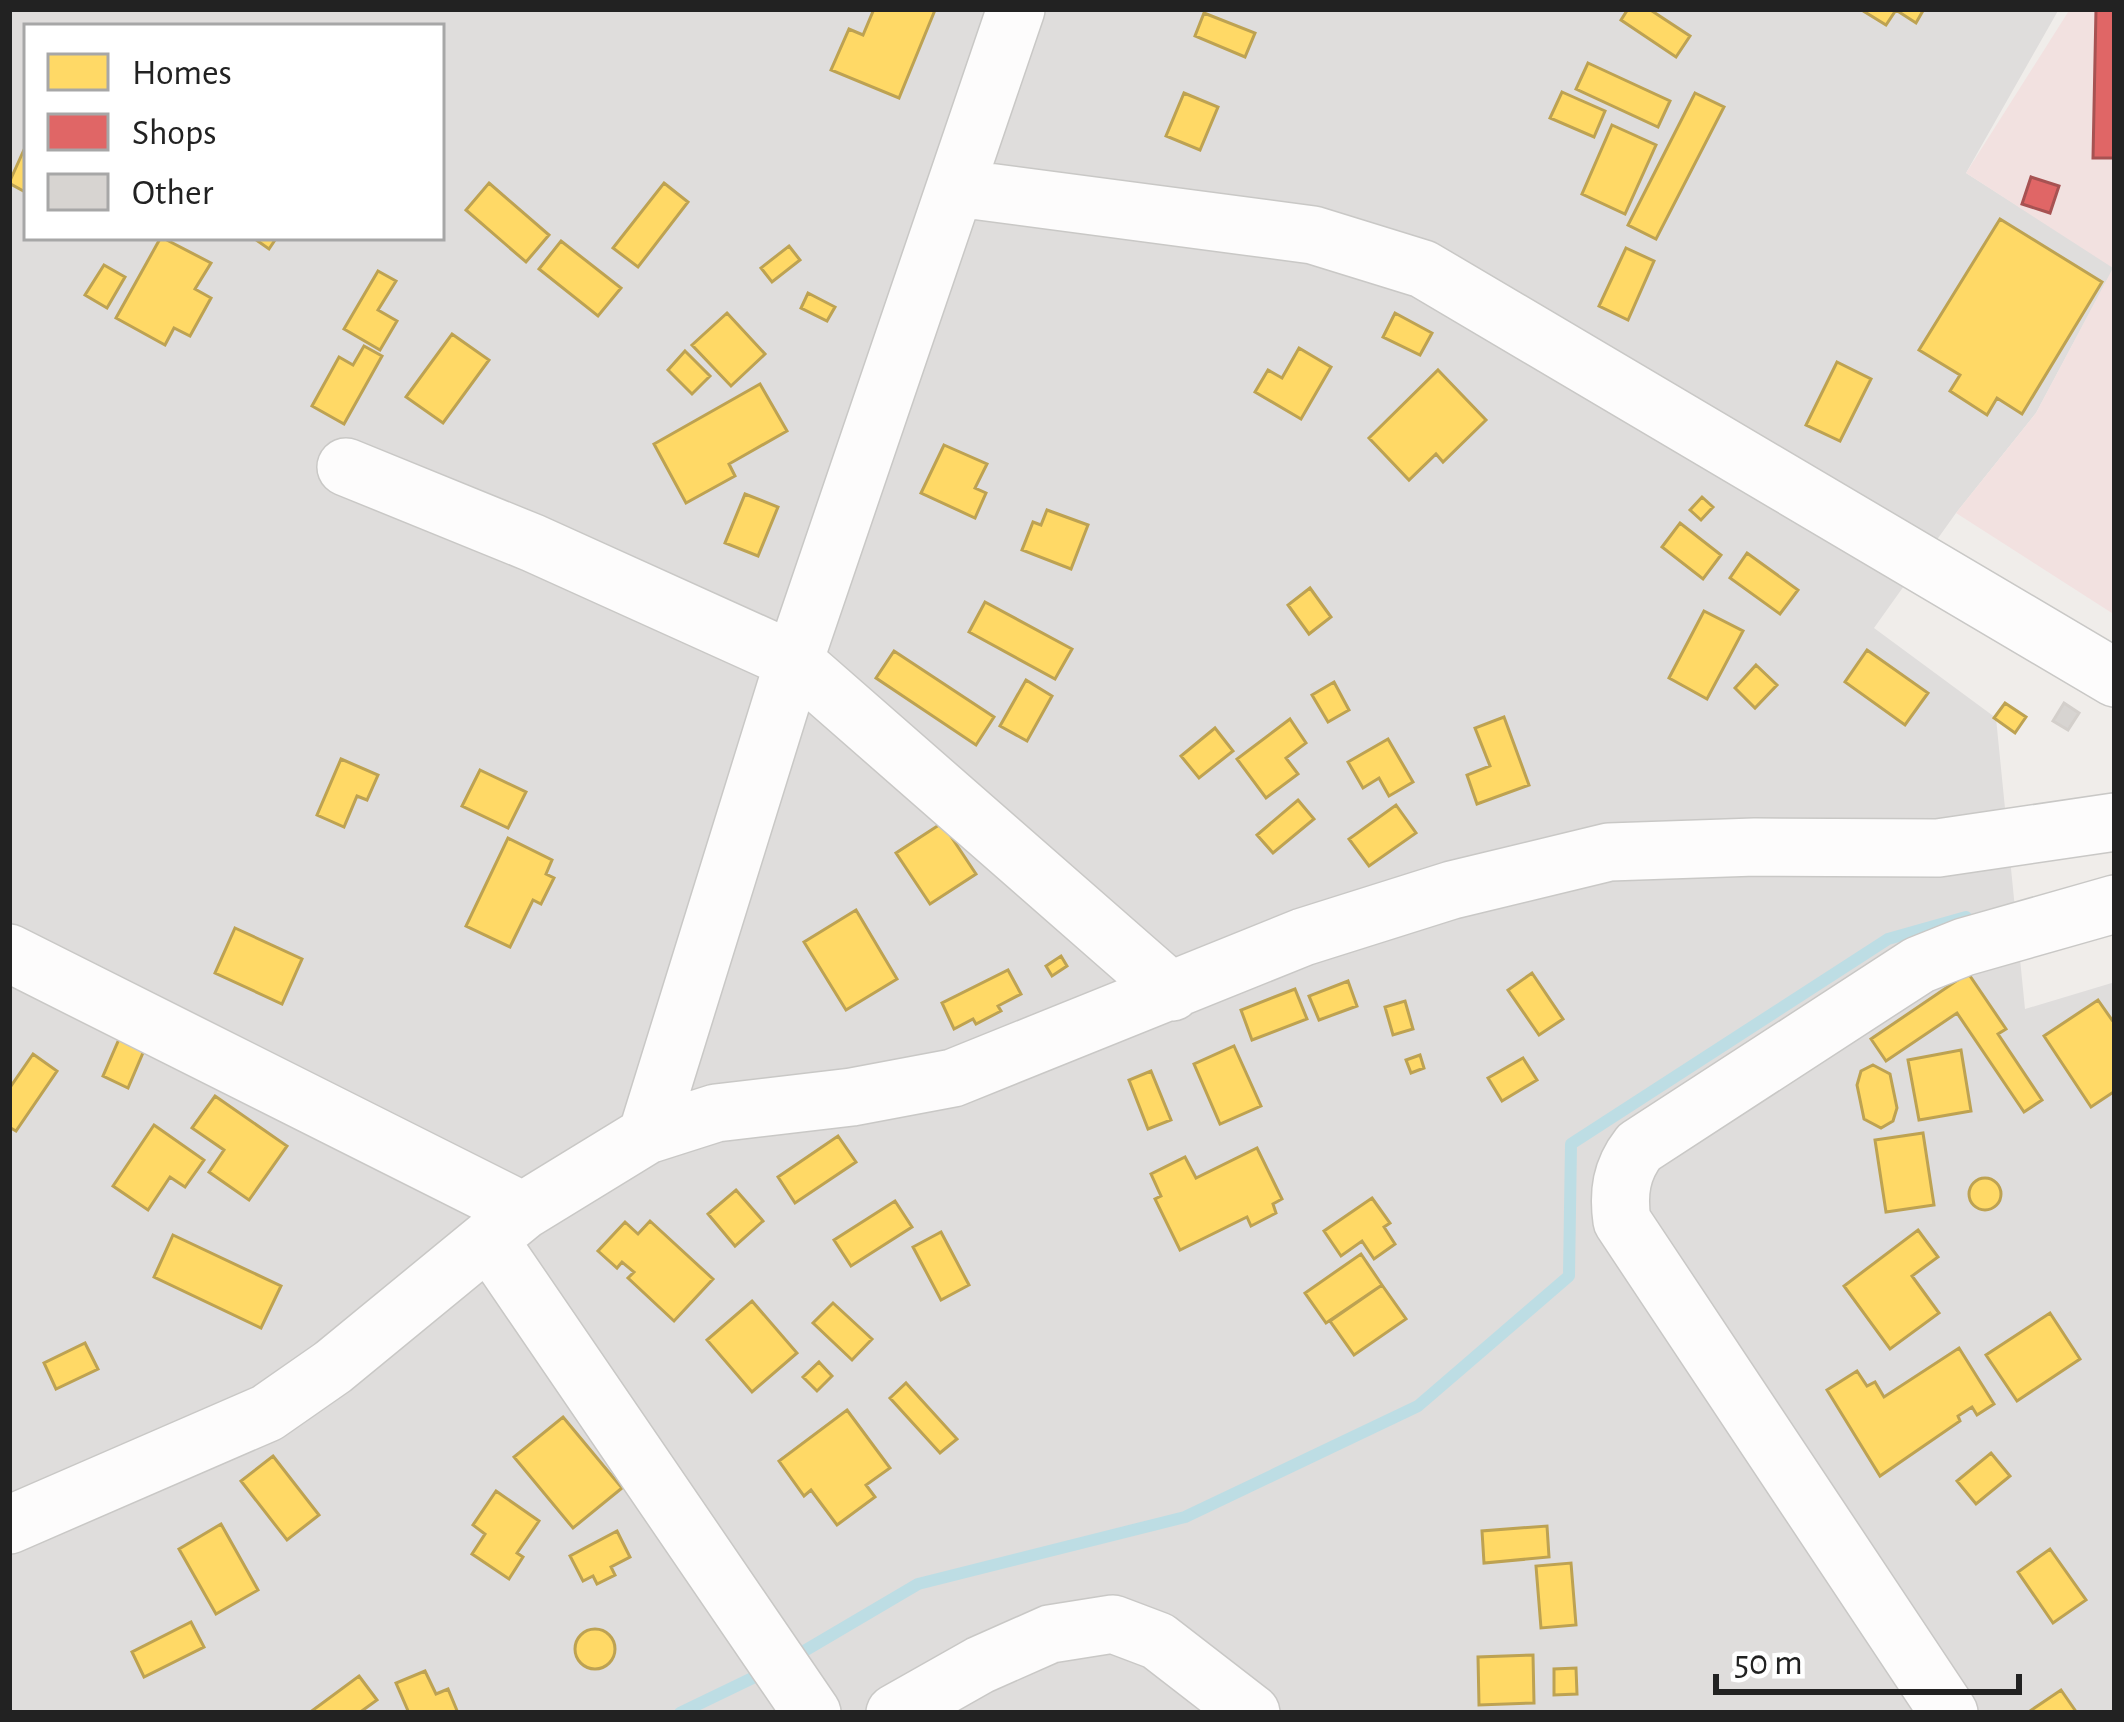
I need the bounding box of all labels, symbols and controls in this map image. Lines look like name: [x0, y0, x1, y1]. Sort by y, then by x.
legend: [24, 24, 444, 240]
text: Homes: [132, 55, 232, 91]
text: Shops: [132, 115, 217, 151]
text: Other: [132, 175, 214, 211]
scale bar: [1716, 1620, 2019, 1694]
text: 50 m: [1734, 1645, 1803, 1681]

